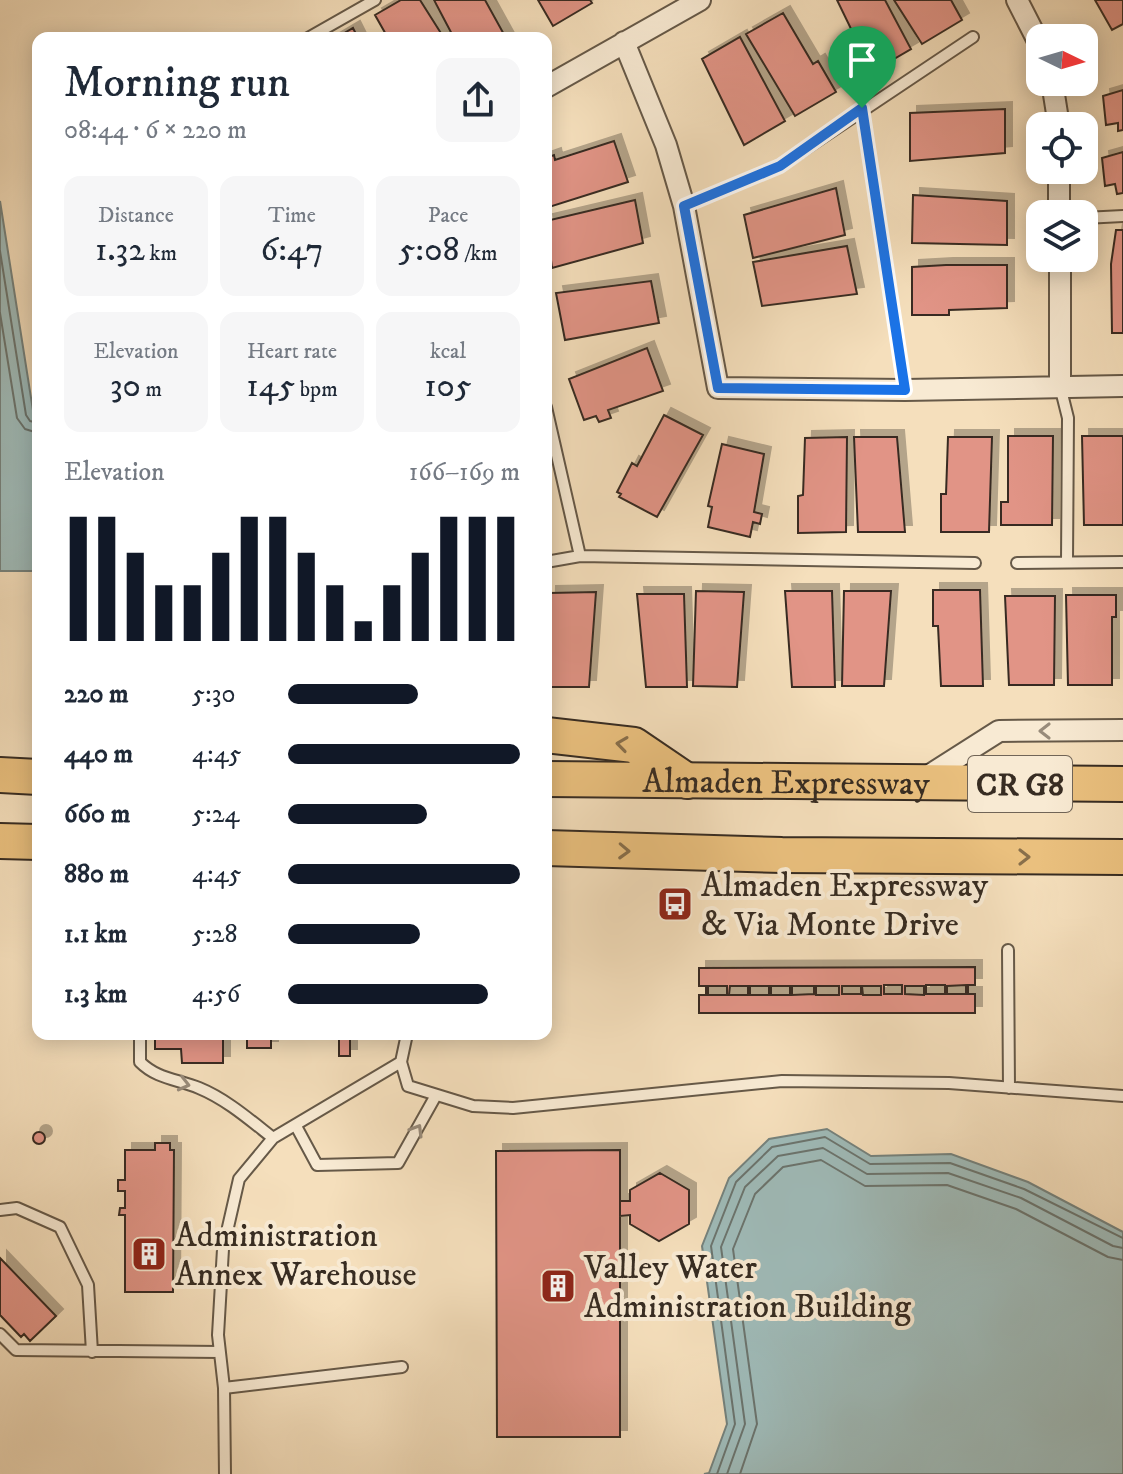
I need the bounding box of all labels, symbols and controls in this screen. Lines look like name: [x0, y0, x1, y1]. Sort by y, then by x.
north arrow: [1026, 24, 1098, 96]
map controls: [1026, 24, 1098, 272]
pin: [828, 26, 896, 108]
icon: arrive: [840, 38, 884, 82]
text: Morning run: [64, 56, 290, 111]
button: share: [436, 58, 520, 142]
button: locate: [1026, 112, 1098, 184]
text: 08:44 · 6 × 220 m: [64, 114, 247, 147]
button: layers: [1026, 200, 1098, 272]
text: Distance: [98, 202, 174, 229]
text: Time: [268, 202, 316, 229]
text: Pace: [428, 202, 468, 229]
text: 1.32: [95, 229, 145, 271]
text: 6:47: [261, 229, 323, 271]
text: 5:08: [398, 229, 459, 271]
text: km: [145, 240, 177, 267]
text: /km: [459, 240, 498, 267]
text: Elevation: [93, 338, 179, 365]
text: Heart rate: [247, 338, 337, 365]
text: kcal: [430, 338, 466, 365]
text: 30: [110, 365, 141, 407]
text: 145: [246, 365, 295, 407]
text: 105: [424, 365, 472, 407]
text: m: [141, 376, 162, 403]
text: bpm: [295, 376, 338, 403]
text: Elevation: [64, 456, 165, 489]
text: 166–169 m: [409, 456, 520, 489]
text: 220 m: [64, 678, 129, 711]
text: 5:30: [192, 678, 235, 711]
one-way arrow: [1038, 722, 1051, 740]
one-way arrow: [615, 736, 628, 753]
text: 440 m: [64, 738, 133, 771]
text: 4:45: [192, 738, 241, 771]
road number: CR G8: [968, 756, 1072, 812]
street label: Almaden Expressway: [642, 761, 931, 805]
text: 660 m: [64, 798, 130, 831]
text: 5:24: [192, 798, 239, 831]
one-way arrow: [618, 842, 631, 859]
one-way arrow: [1018, 848, 1031, 866]
text: 880 m: [64, 858, 129, 891]
text: 4:45: [192, 858, 241, 891]
place label: Almaden Expressway & Via Monte Drive: [701, 865, 989, 946]
bus stop icon: Almaden Expressway & Via Monte Drive: [656, 885, 694, 923]
text: 1.1 km: [64, 918, 127, 951]
text: 5:28: [192, 918, 238, 951]
text: 1.3 km: [64, 978, 127, 1011]
text: 4:56: [192, 978, 240, 1011]
one-way arrow: [177, 1075, 190, 1092]
one-way arrow: [408, 1125, 423, 1139]
place label: Administration Annex Warehouse: [175, 1215, 417, 1296]
building icon: Administration Annex Warehouse: [130, 1235, 168, 1273]
place label: Valley Water Administration Building: [583, 1247, 911, 1328]
building icon: Valley Water Administration Building: [539, 1267, 577, 1305]

